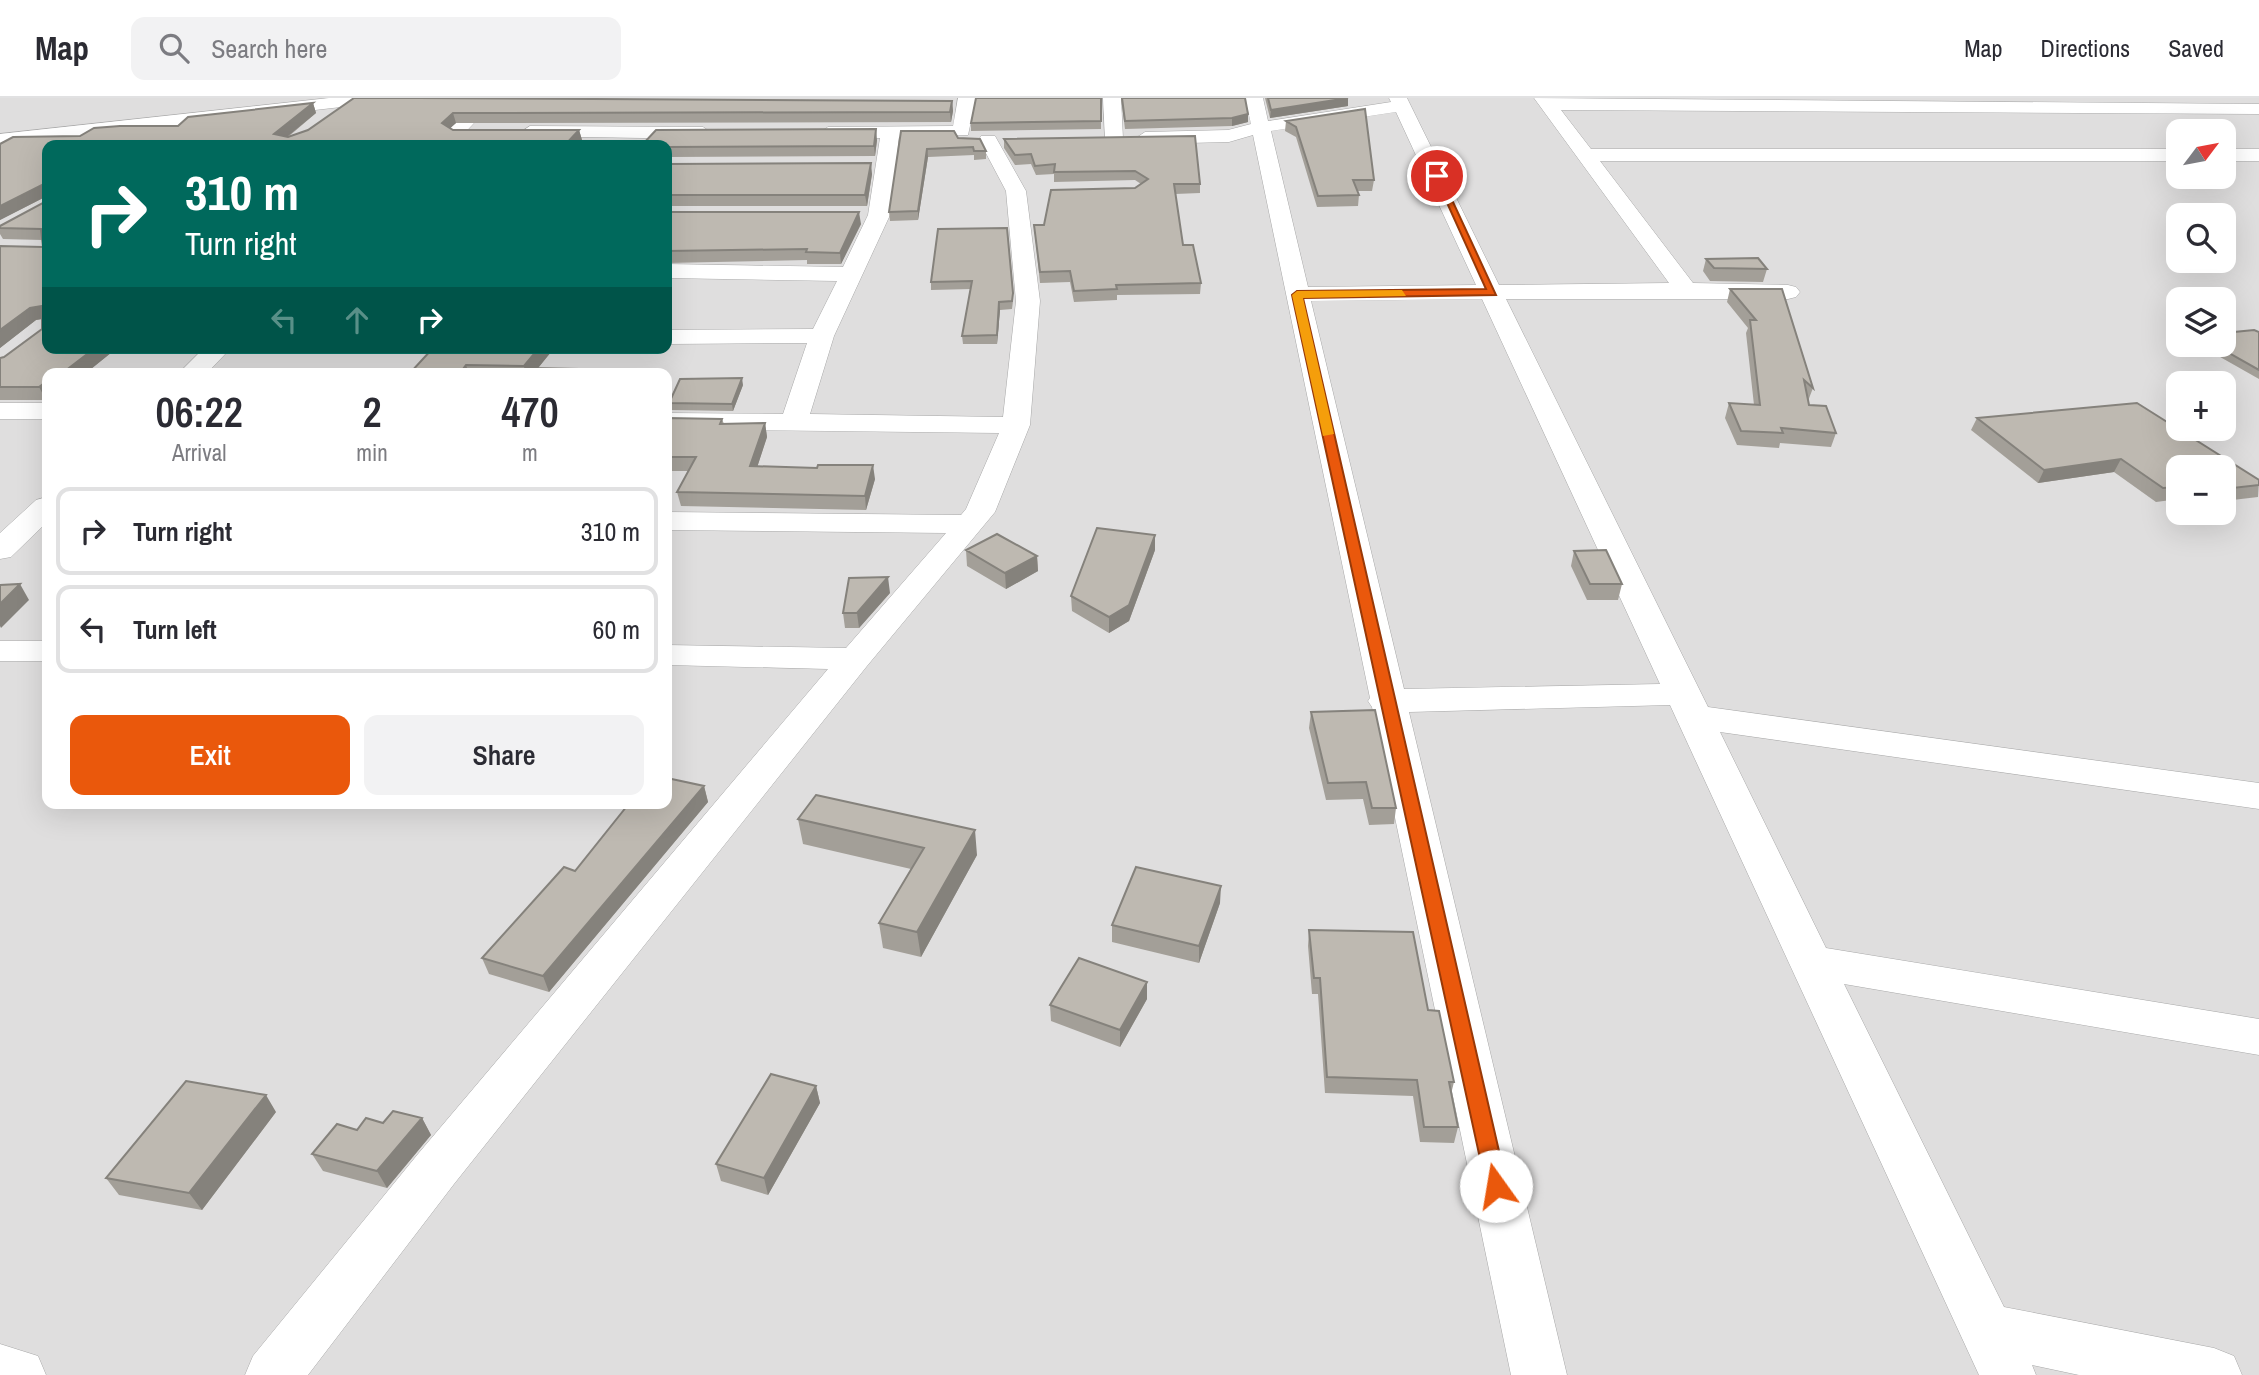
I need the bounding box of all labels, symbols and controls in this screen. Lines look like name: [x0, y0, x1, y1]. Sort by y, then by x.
search box: [131, 17, 621, 80]
text: Map: [35, 26, 89, 70]
icon: search: [155, 29, 193, 67]
text: Search here: [211, 31, 327, 66]
text: Map: [1964, 32, 2002, 64]
text: Directions: [2040, 32, 2130, 64]
text: Saved: [2168, 32, 2224, 64]
north arrow: [2166, 119, 2236, 189]
map controls: [2166, 119, 2236, 525]
pin: [1407, 146, 1467, 206]
icon: arrive: [1418, 157, 1456, 195]
text: 310 m: [185, 159, 299, 225]
icon: right: [70, 168, 161, 259]
button: search: [2166, 203, 2236, 273]
text: Turn right: [185, 222, 297, 265]
button: layers: [2166, 287, 2236, 357]
icon: left: [265, 301, 303, 339]
icon: ahead: [338, 301, 376, 339]
icon: right: [411, 301, 449, 339]
button: +: [2166, 371, 2236, 441]
text: 06:22: [155, 384, 243, 440]
text: 2: [362, 384, 382, 440]
text: 470: [501, 384, 559, 440]
text: Arrival: [172, 437, 226, 468]
text: min: [356, 437, 388, 468]
text: m: [522, 437, 538, 468]
button: −: [2166, 455, 2236, 525]
icon: right: [74, 512, 112, 550]
text: Turn right: [133, 514, 232, 549]
text: 310 m: [581, 514, 640, 549]
icon: left: [74, 610, 112, 648]
text: Turn left: [133, 612, 217, 647]
text: 60 m: [593, 612, 640, 647]
button: Exit: [70, 715, 350, 795]
button: Share: [364, 715, 644, 795]
position arrow: [1459, 1149, 1533, 1223]

